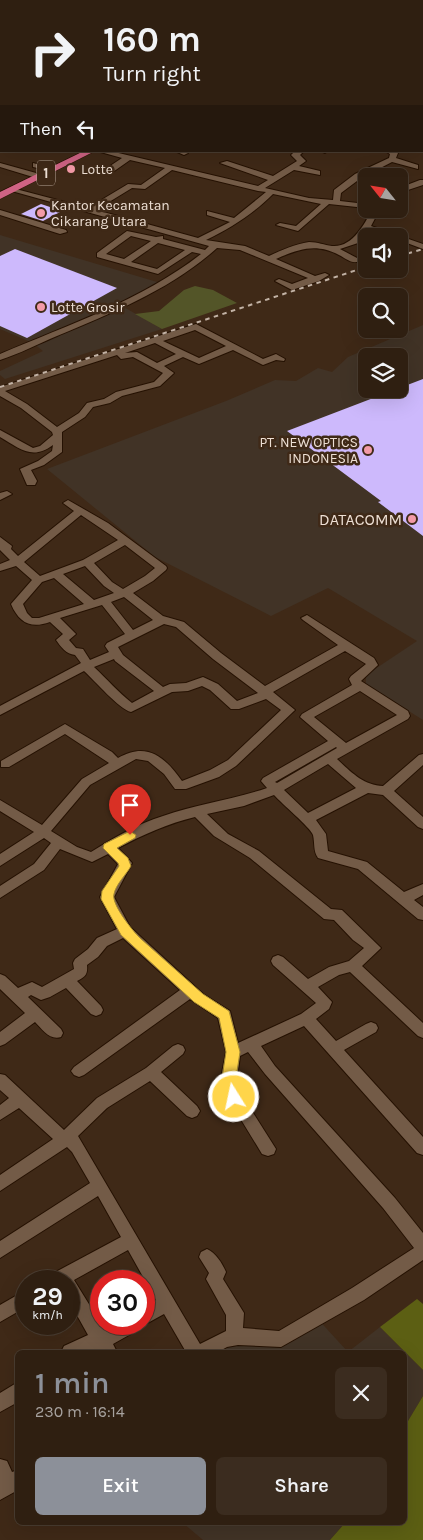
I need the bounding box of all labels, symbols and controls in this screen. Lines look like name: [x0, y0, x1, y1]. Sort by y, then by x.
text: 160 m: [103, 19, 201, 60]
icon: right: [20, 20, 85, 85]
text: Turn right: [103, 61, 201, 87]
icon: left: [72, 115, 100, 143]
text: Then: [20, 118, 62, 140]
road number: 1: [37, 160, 55, 186]
place label: Lotte: [81, 161, 113, 178]
marker: Lotte: [65, 163, 77, 175]
north arrow: [358, 168, 408, 218]
map controls: [358, 168, 408, 398]
place label: Kantor Kecamatan Cikarang Utara: [51, 197, 170, 230]
marker: Kantor Kecamatan Cikarang Utara: [35, 207, 47, 219]
button: sound: [358, 228, 408, 278]
button: search: [358, 288, 408, 338]
place label: Lotte Grosir: [51, 299, 125, 316]
marker: Lotte Grosir: [35, 301, 47, 313]
button: layers: [358, 348, 408, 398]
place label: PT. NEW OPTICS INDONESIA: [259, 434, 358, 467]
marker: PT. NEW OPTICS INDONESIA: [362, 444, 374, 456]
place label: DATACOMM: [319, 510, 402, 529]
marker: DATACOMM: [406, 513, 418, 525]
pin: [109, 784, 151, 835]
icon: arrive: [116, 791, 144, 819]
position arrow: [207, 1070, 259, 1122]
speed limit sign: 30: [90, 1270, 155, 1335]
text: 29: [32, 1282, 63, 1311]
text: km/h: [32, 1308, 63, 1322]
text: 1 min: [35, 1365, 109, 1401]
button: close: [335, 1367, 387, 1419]
text: 230 m · 16:14: [35, 1402, 125, 1421]
button: Exit: [35, 1457, 206, 1515]
button: Share: [216, 1457, 387, 1515]

